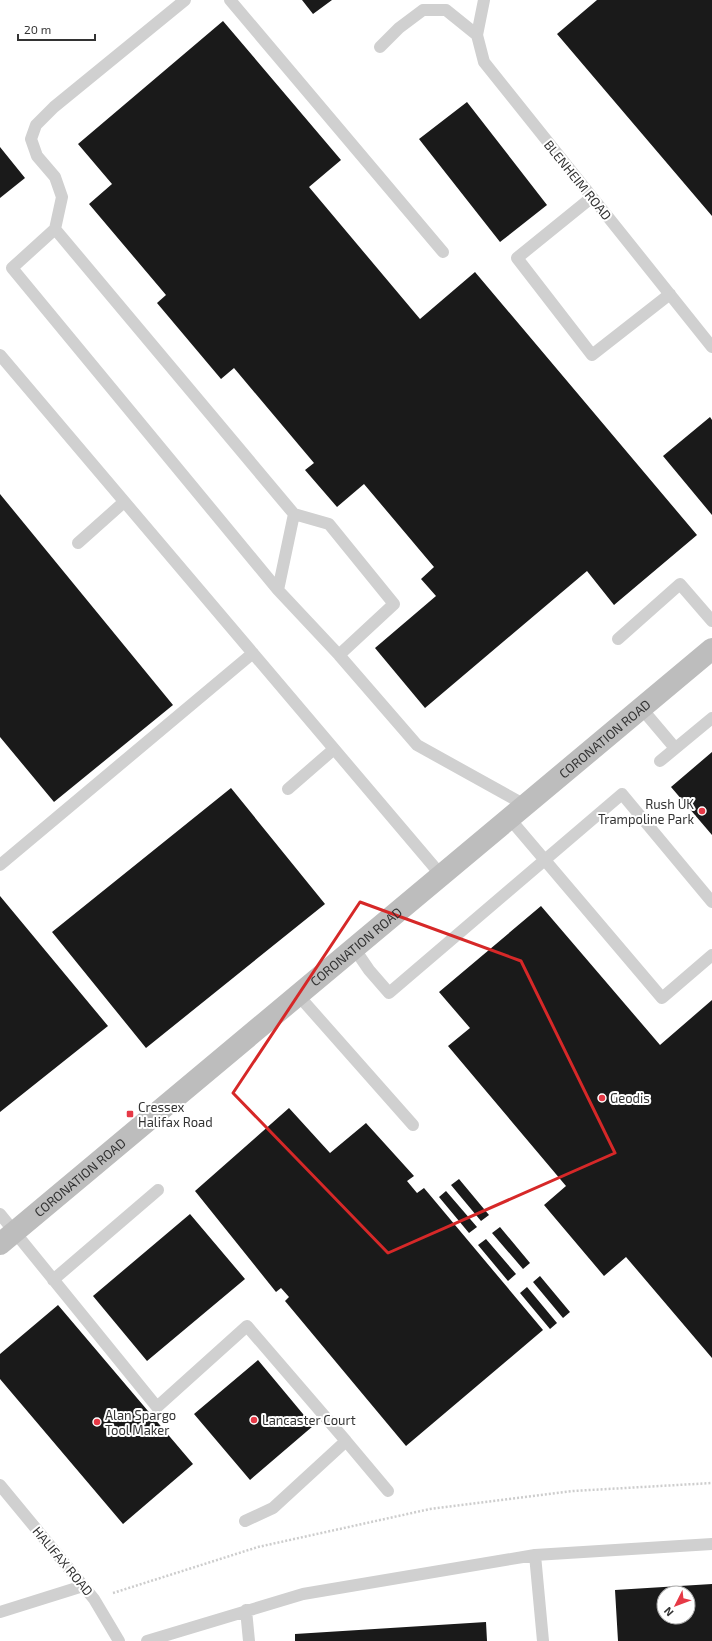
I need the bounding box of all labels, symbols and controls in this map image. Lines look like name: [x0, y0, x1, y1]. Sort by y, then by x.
scale bar: [18, 16, 95, 42]
text: 20 m: [24, 22, 51, 36]
street label: BLENHEIM ROAD: [541, 137, 615, 223]
street label: CORONATION ROAD: [556, 696, 654, 782]
place label: Rush UK Trampoline Park: [598, 796, 694, 827]
marker: Rush UK Trampoline Park: [697, 806, 707, 816]
street label: CORONATION ROAD: [307, 904, 405, 989]
place label: Geodis: [610, 1090, 650, 1106]
marker: Geodis: [597, 1093, 607, 1103]
place label: Cressex Halifax Road: [138, 1099, 213, 1130]
marker: Cressex Halifax Road: [125, 1109, 135, 1119]
street label: CORONATION ROAD: [31, 1135, 129, 1220]
place label: Alan Spargo Tool Maker: [105, 1407, 176, 1438]
place label: Lancaster Court: [262, 1412, 356, 1428]
marker: Lancaster Court: [249, 1415, 259, 1425]
marker: Alan Spargo Tool Maker: [92, 1417, 102, 1427]
street label: HALIFAX ROAD: [29, 1523, 97, 1599]
north arrow: [656, 1585, 696, 1625]
text: N: [661, 1605, 676, 1619]

